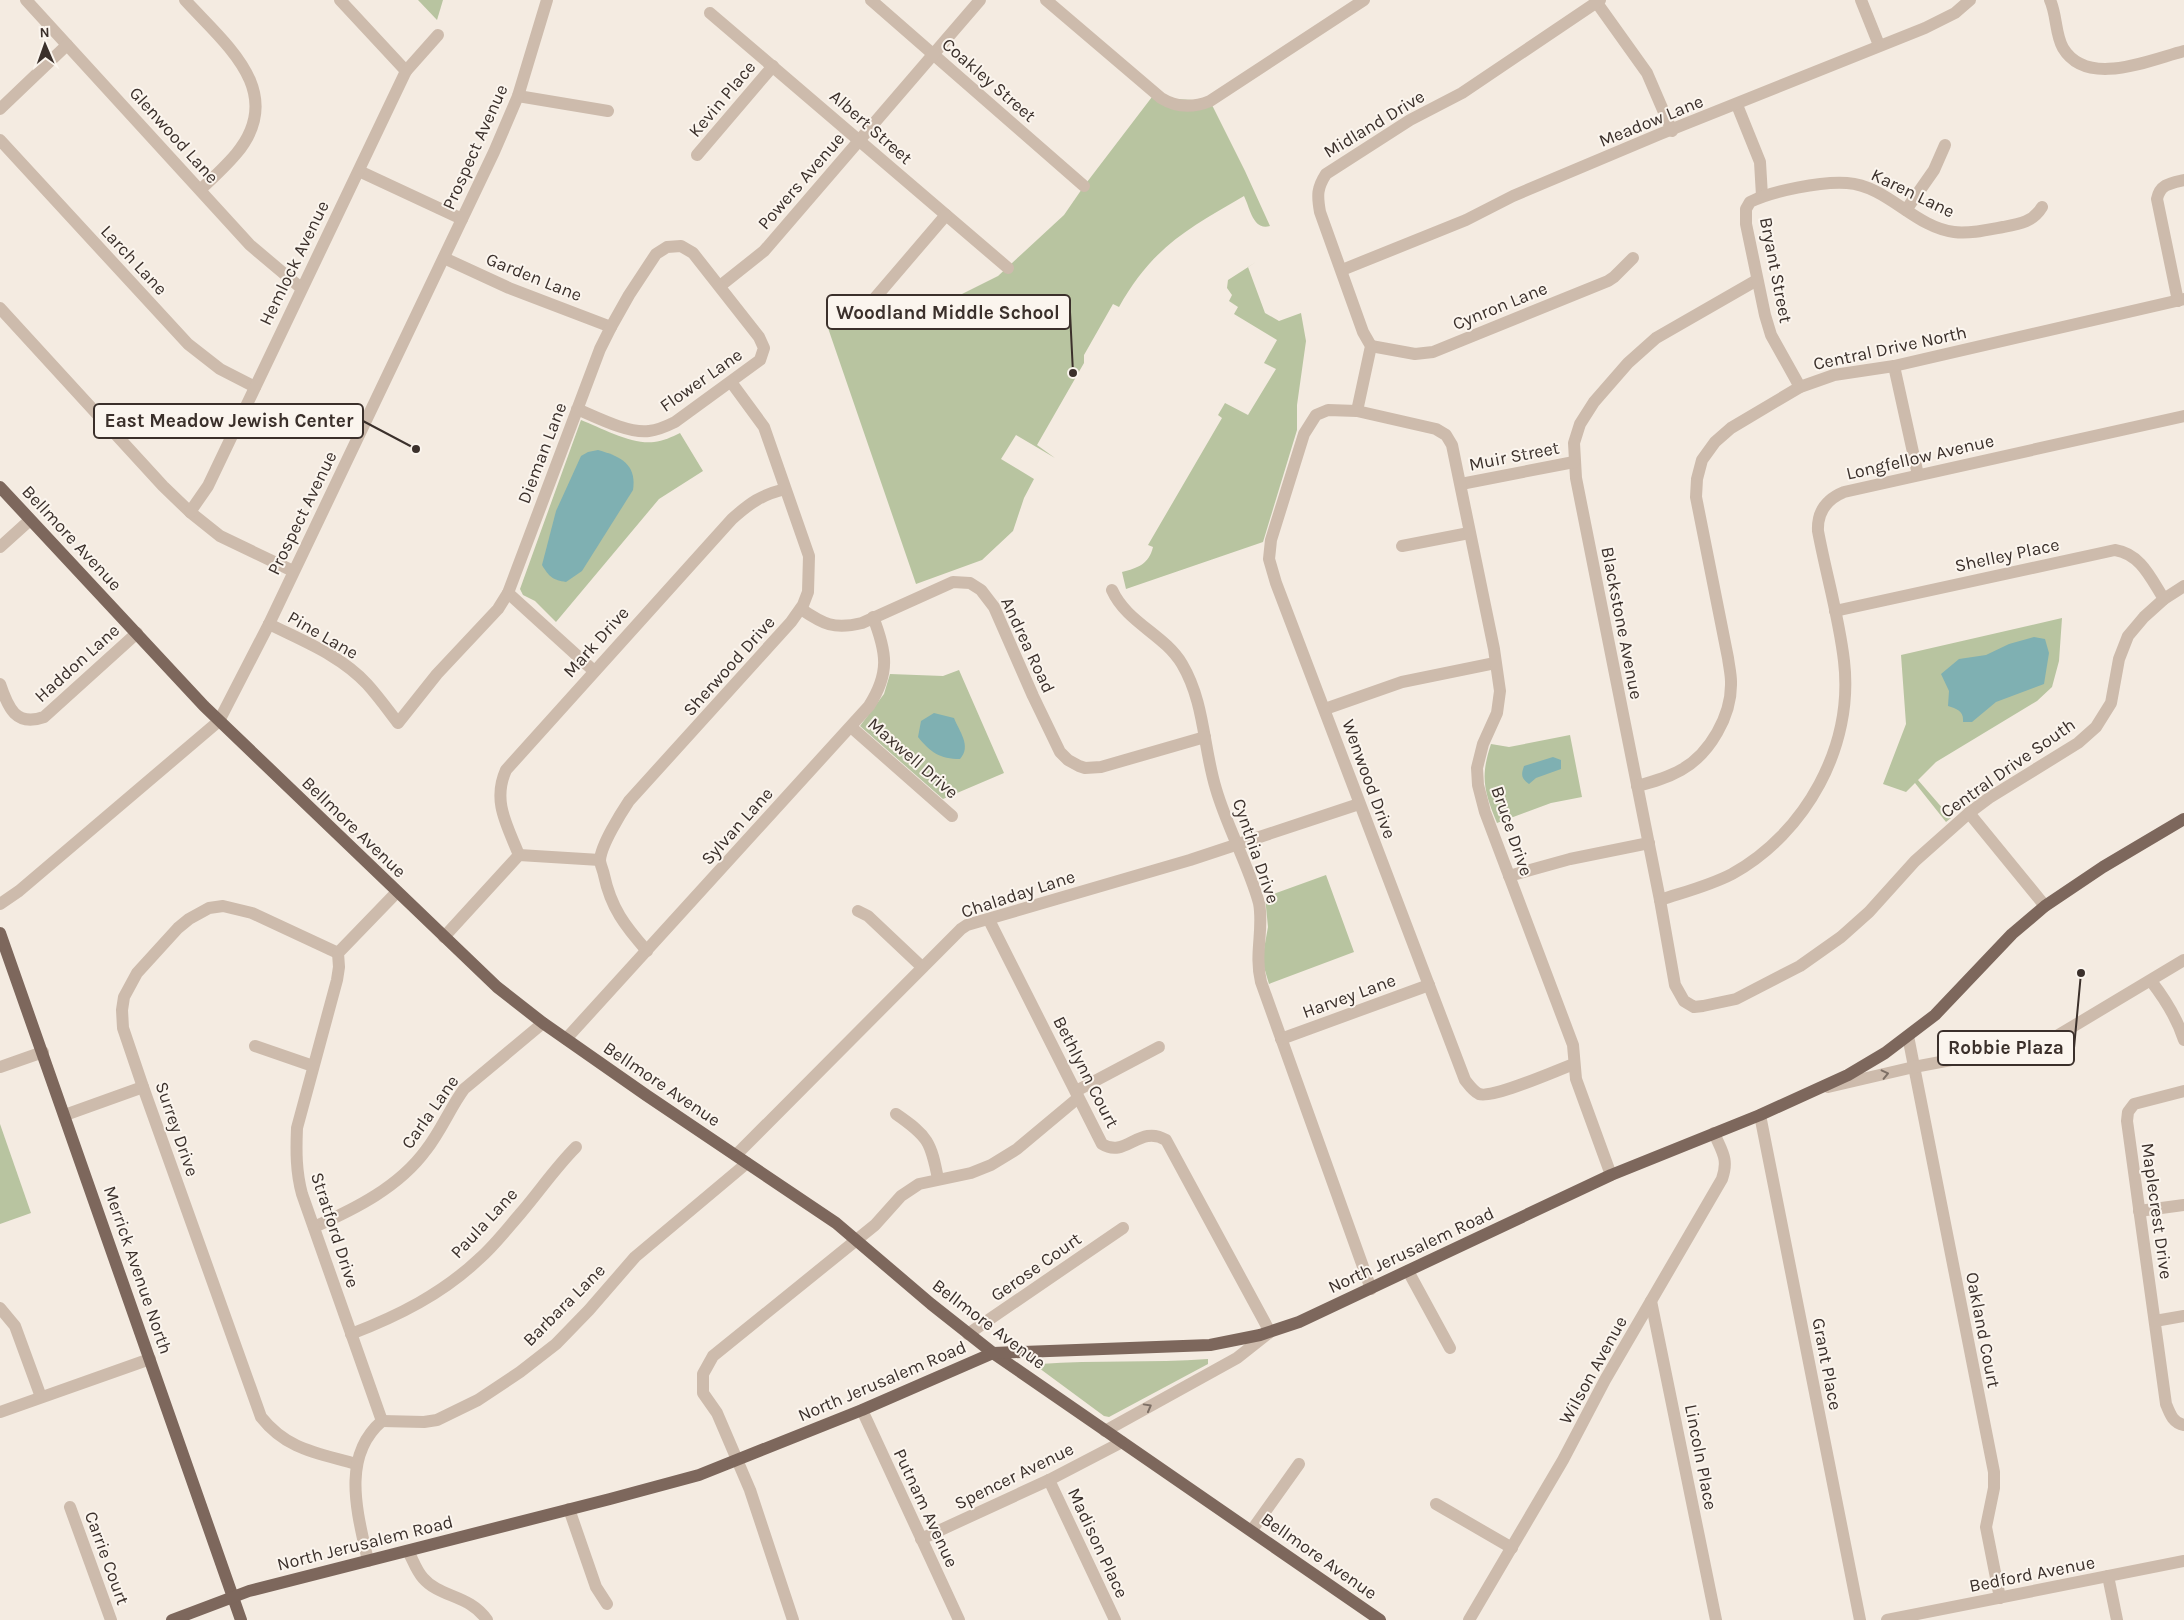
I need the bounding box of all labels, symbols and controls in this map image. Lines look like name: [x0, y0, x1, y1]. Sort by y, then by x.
north arrow: [20, 20, 70, 70]
text: N: [39, 24, 50, 41]
street label: Coakley Street: [938, 33, 1041, 127]
street label: Kevin Place: [684, 56, 760, 142]
street label: Prospect Avenue: [437, 81, 513, 213]
street label: Glenwood Lane: [125, 82, 223, 188]
street label: Albert Street: [825, 85, 917, 169]
street label: Midland Drive: [1319, 85, 1429, 163]
street label: Meadow Lane: [1596, 90, 1706, 152]
street label: Powers Avenue: [753, 128, 849, 234]
street label: Karen Lane: [1868, 163, 1958, 223]
street label: Hemlock Avenue: [254, 197, 334, 329]
street label: Bryant Street: [1755, 215, 1797, 325]
street label: Larch Lane: [96, 220, 172, 300]
street label: Garden Lane: [483, 248, 585, 306]
street label: Cynron Lane: [1449, 277, 1551, 335]
callout: Woodland Middle School: [827, 295, 1070, 329]
text: Woodland Middle School: [836, 302, 1060, 324]
street label: Central Drive North: [1811, 321, 1969, 375]
street label: Flower Lane: [655, 344, 747, 416]
street label: Dieman Lane: [513, 399, 571, 507]
callout: East Meadow Jewish Center: [94, 404, 363, 438]
text: East Meadow Jewish Center: [105, 410, 354, 432]
street label: Longfellow Avenue: [1844, 429, 1996, 485]
street label: Muir Street: [1467, 436, 1561, 476]
street label: Prospect Avenue: [262, 447, 342, 579]
street label: Bellmore Avenue: [17, 481, 127, 595]
street label: Shelley Place: [1953, 533, 2061, 577]
street label: Blackstone Avenue: [1596, 545, 1648, 701]
street label: Andrea Road: [996, 594, 1060, 696]
street label: Mark Drive: [558, 602, 634, 682]
street label: Pine Lane: [284, 606, 362, 664]
street label: Sherwood Drive: [678, 611, 780, 721]
street label: Haddon Lane: [30, 619, 124, 707]
street label: Maxwell Drive: [863, 713, 963, 803]
street label: Central Drive South: [1936, 713, 2080, 823]
street label: Wenwood Drive: [1337, 716, 1401, 842]
street label: Bellmore Avenue: [297, 772, 411, 882]
street label: Sylvan Lane: [696, 783, 778, 869]
street label: Bruce Drive: [1486, 783, 1538, 879]
street label: Cynthia Drive: [1228, 796, 1284, 906]
street label: Chaladay Lane: [958, 865, 1078, 923]
street label: Harvey Lane: [1299, 969, 1399, 1023]
street label: Bethlynn Court: [1048, 1012, 1124, 1132]
callout: Robbie Plaza: [1938, 1031, 2074, 1065]
street label: Bellmore Avenue: [599, 1037, 725, 1131]
text: Robbie Plaza: [1948, 1037, 2064, 1059]
one-way arrow: [1880, 1069, 1889, 1080]
street label: Carla Lane: [397, 1071, 463, 1153]
street label: Surrey Drive: [151, 1079, 203, 1179]
street label: Maplecrest Drive: [2137, 1141, 2177, 1281]
street label: Stratford Drive: [306, 1169, 364, 1291]
street label: Merrick Avenue North: [99, 1183, 177, 1357]
street label: Paula Lane: [446, 1183, 522, 1263]
street label: North Jerusalem Road: [1324, 1202, 1498, 1298]
street label: Gerose Court: [987, 1228, 1086, 1306]
street label: Barbara Lane: [518, 1259, 610, 1351]
street label: Oakland Court: [1961, 1270, 2005, 1390]
street label: Bellmore Avenue: [928, 1274, 1050, 1374]
street label: Wilson Avenue: [1554, 1312, 1632, 1428]
street label: Grant Place: [1807, 1316, 1847, 1412]
street label: North Jerusalem Road: [795, 1336, 969, 1426]
street label: Lincoln Place: [1680, 1402, 1722, 1512]
one-way arrow: [1143, 1403, 1152, 1413]
street label: Spencer Avenue: [951, 1438, 1077, 1514]
street label: Putnam Avenue: [889, 1445, 963, 1571]
street label: Madison Place: [1063, 1484, 1133, 1602]
street label: Carrie Court: [80, 1508, 134, 1608]
street label: Bellmore Avenue: [1257, 1508, 1381, 1604]
street label: North Jerusalem Road: [275, 1510, 455, 1576]
street label: Bedford Avenue: [1967, 1551, 2097, 1597]

